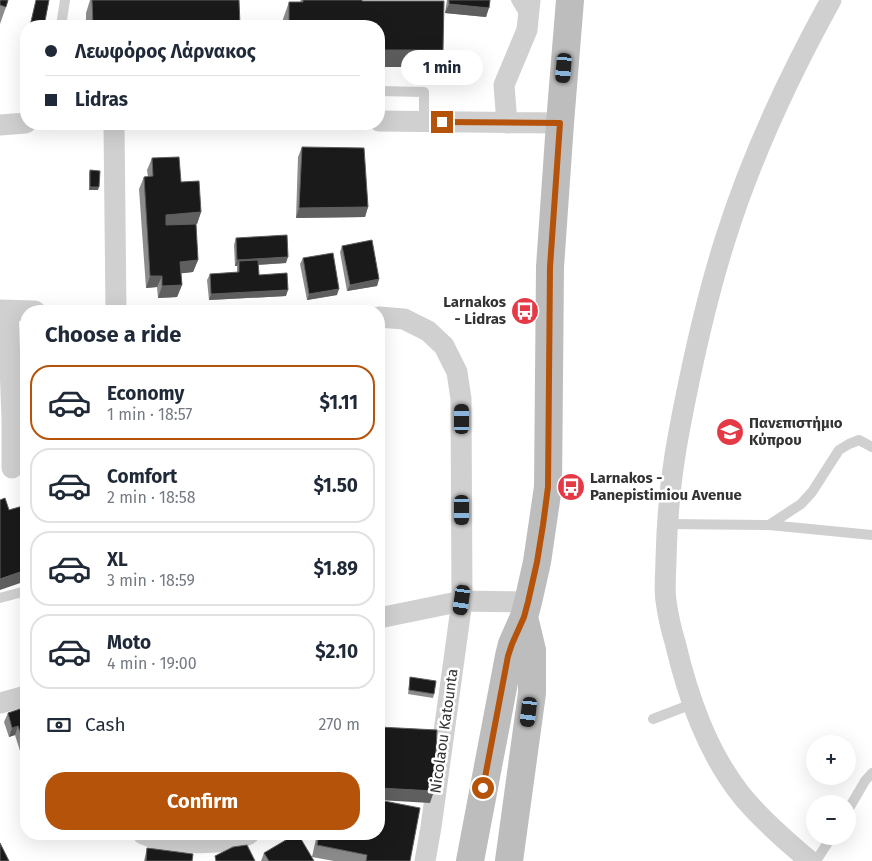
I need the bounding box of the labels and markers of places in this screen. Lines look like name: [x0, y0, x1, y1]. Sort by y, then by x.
place label: Larnakos - Lidras: [443, 293, 506, 328]
bus stop icon: Larnakos - Lidras: [510, 296, 540, 326]
place label: Πανεπιστήμιο Κύπρου: [749, 414, 843, 449]
school or university icon: Πανεπιστήμιο Κύπρου: [715, 417, 745, 447]
place label: Larnakos - Panepistimiou Avenue: [590, 469, 742, 504]
bus stop icon: Larnakos - Panepistimiou Avenue: [556, 472, 586, 502]

